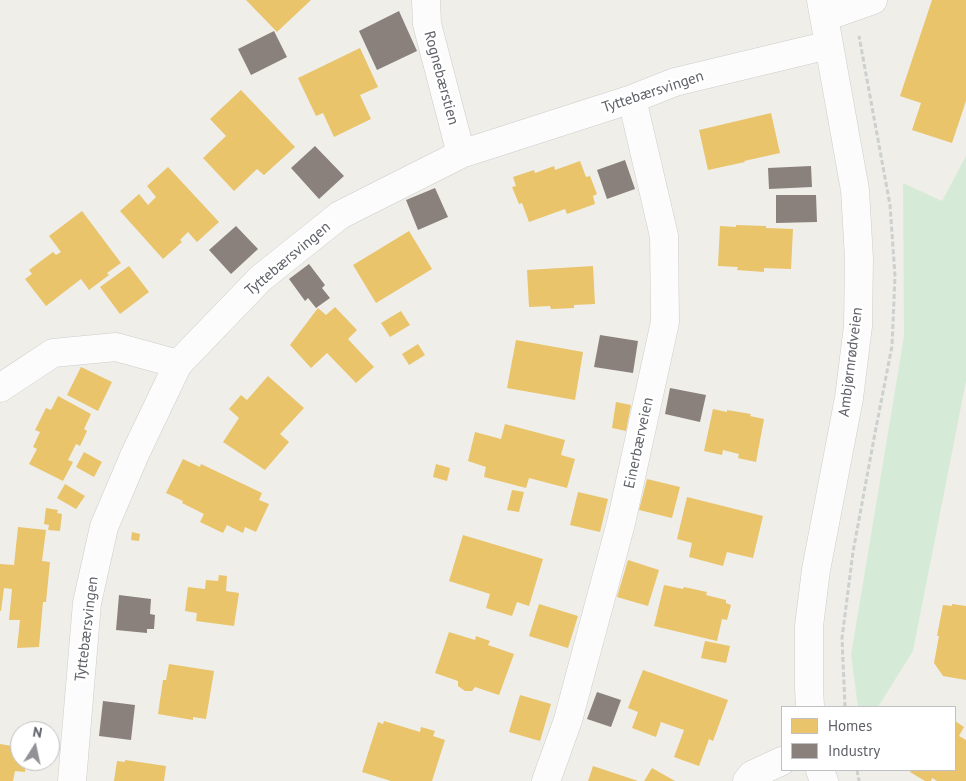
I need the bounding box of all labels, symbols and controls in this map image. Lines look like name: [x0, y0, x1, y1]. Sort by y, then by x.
street label: Rognebærstien: [420, 29, 462, 127]
street label: Tyttebærsvingen: [600, 67, 706, 117]
street label: Tyttebærsvingen: [242, 218, 334, 300]
street label: Ambjørnrødveien: [835, 306, 867, 418]
street label: Einerbærveien: [621, 396, 657, 490]
street label: Tyttebærsvingen: [72, 575, 102, 683]
legend: [781, 706, 956, 771]
text: Homes: [828, 716, 872, 735]
north arrow: [10, 721, 60, 771]
text: N: [31, 723, 44, 742]
text: Industry: [828, 741, 880, 760]

